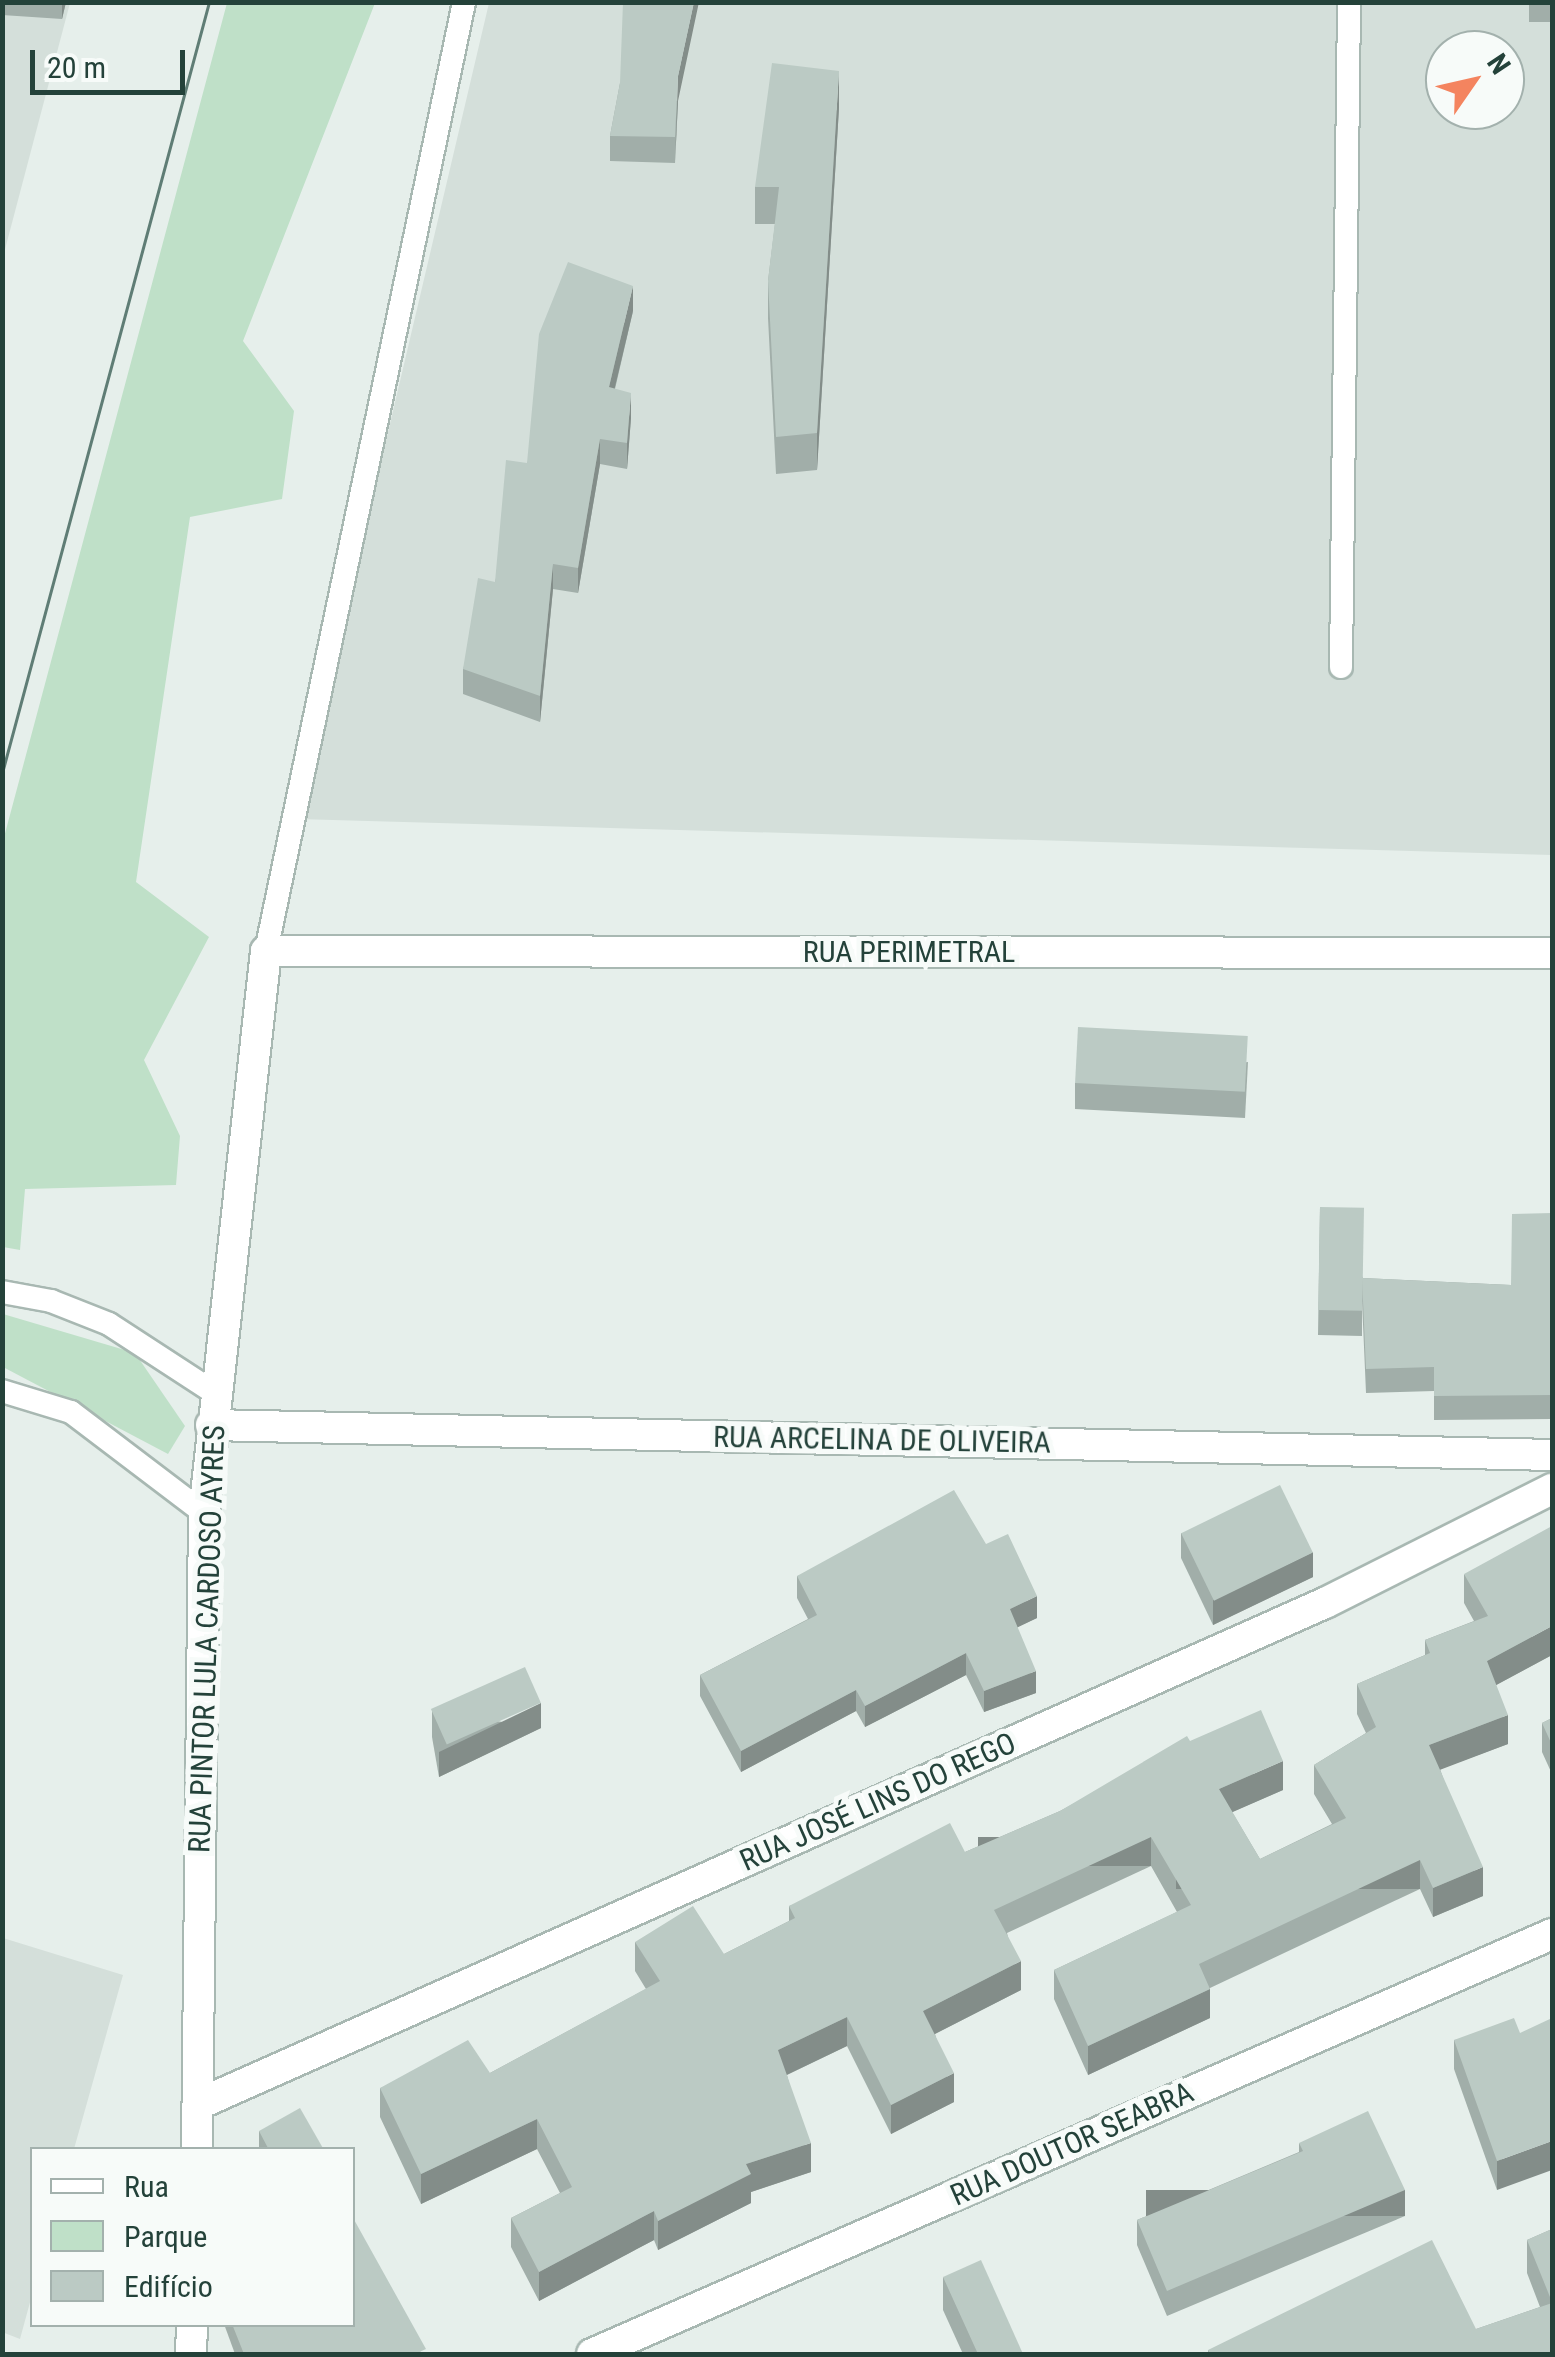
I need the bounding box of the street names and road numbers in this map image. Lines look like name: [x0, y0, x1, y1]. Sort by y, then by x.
street label: RUA PERIMETRAL: [803, 934, 1015, 970]
street label: RUA ARCELINA DE OLIVEIRA: [713, 1419, 1051, 1461]
street label: RUA PINTOR LULA CARDOSO AYRES: [182, 1425, 232, 1853]
street label: RUA JOSÉ LINS DO REGO: [735, 1725, 1021, 1879]
street label: RUA DOUTOR SEABRA: [945, 2074, 1199, 2214]

